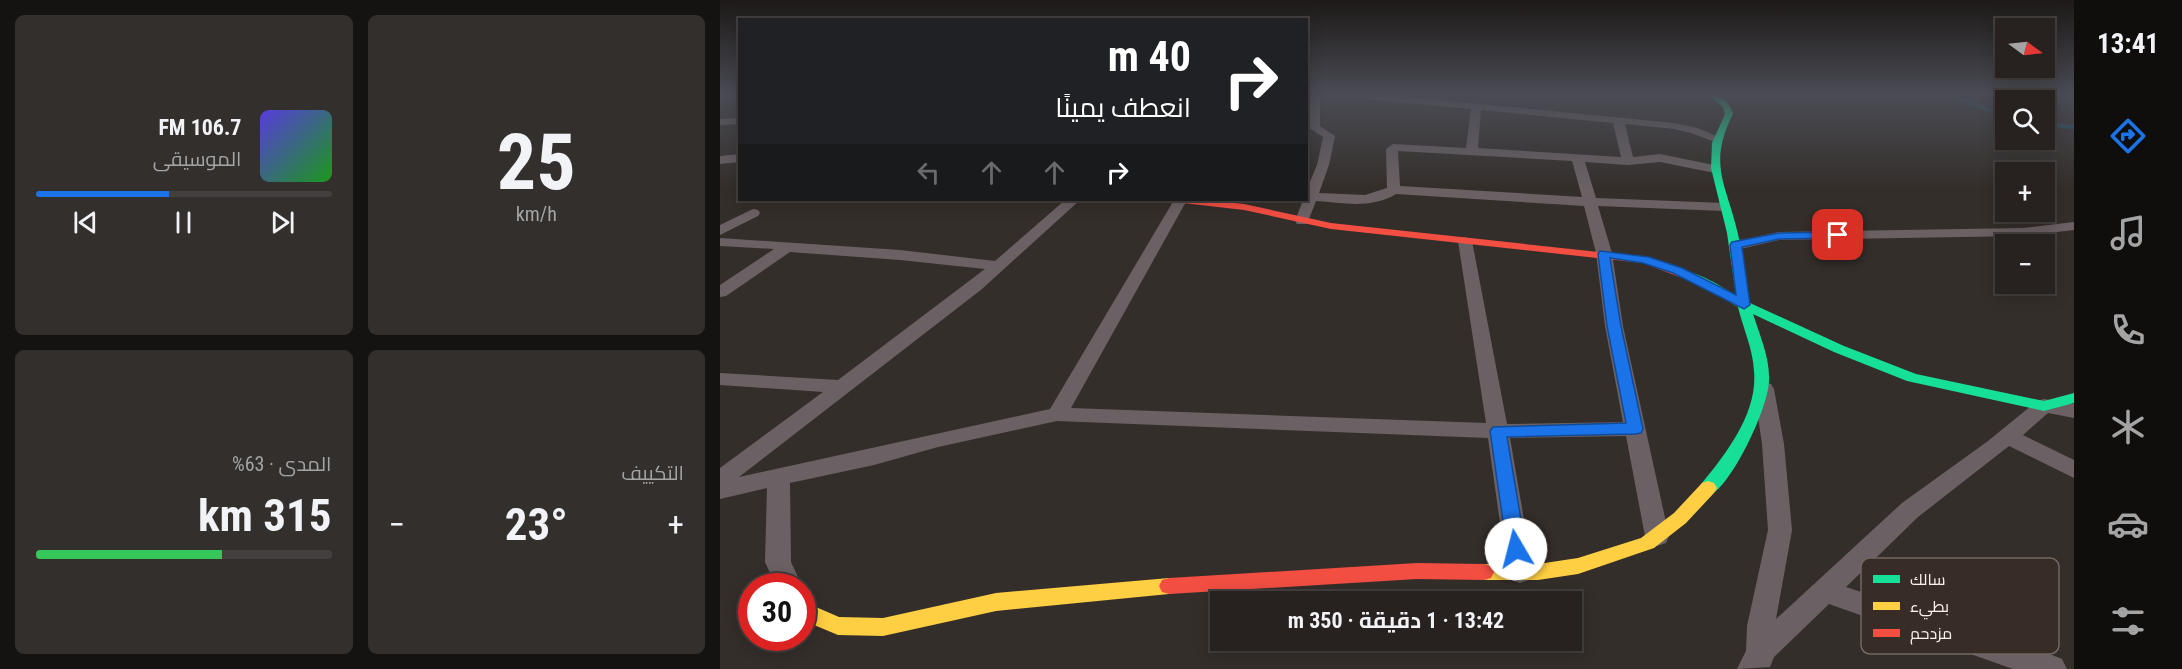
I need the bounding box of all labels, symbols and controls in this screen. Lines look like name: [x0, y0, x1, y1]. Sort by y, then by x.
north arrow: [1995, 18, 2055, 78]
map controls: [1995, 18, 2055, 294]
text: 13:41: [2097, 28, 2159, 60]
text: 40 m: [1108, 32, 1191, 81]
icon: right: [1212, 42, 1290, 120]
button: search: [1995, 90, 2055, 150]
text: انعطف يمينًا: [1055, 92, 1191, 124]
text: 106.7 FM: [158, 115, 242, 140]
icon: directions: [2107, 115, 2149, 157]
text: 25: [497, 117, 576, 208]
text: الموسيقى: [153, 147, 242, 171]
icon: left: [912, 156, 945, 189]
icon: ahead: [975, 156, 1008, 189]
icon: ahead: [1038, 156, 1071, 189]
icon: right: [1101, 156, 1134, 189]
button: +: [1995, 162, 2055, 222]
text: km/h: [516, 202, 557, 226]
icon: previous: [69, 206, 102, 239]
icon: pause: [167, 206, 200, 239]
icon: next: [266, 206, 299, 239]
pin: [1812, 209, 1863, 260]
icon: music: [2107, 212, 2149, 254]
icon: arrive: [1821, 218, 1854, 251]
button: −: [1995, 234, 2055, 294]
icon: phone: [2107, 309, 2149, 351]
icon: climate: [2107, 406, 2149, 448]
text: المدى · 63%: [232, 452, 332, 476]
text: التكييف: [621, 461, 684, 485]
text: 315 km: [198, 489, 332, 542]
text: 23°: [505, 498, 568, 551]
icon: car: [2107, 503, 2149, 545]
text: −: [389, 505, 405, 544]
text: +: [668, 505, 684, 544]
position arrow: [1484, 517, 1548, 581]
legend: [1861, 558, 2059, 654]
text: سالك: [1910, 570, 1945, 589]
speed limit sign: 30: [738, 573, 816, 651]
text: بطيء: [1910, 597, 1949, 620]
icon: filters: [2107, 600, 2149, 642]
text: 13:42 · 1 دقيقة · 350 m: [1288, 608, 1504, 633]
text: مزدحم: [1910, 624, 1952, 645]

